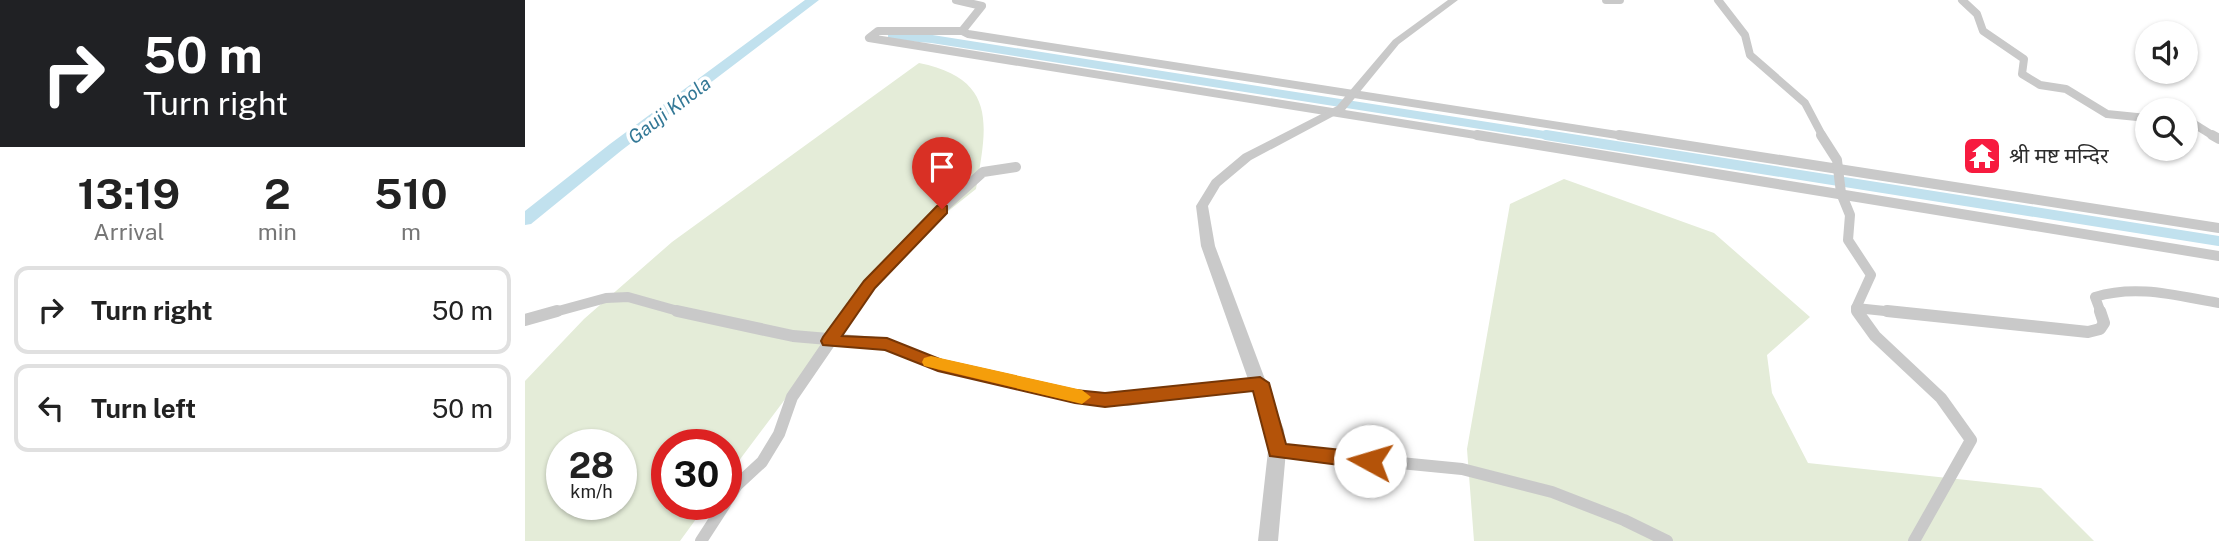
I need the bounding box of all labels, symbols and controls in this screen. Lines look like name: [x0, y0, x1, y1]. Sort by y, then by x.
map controls: [2135, 21, 2198, 161]
button: sound: [2135, 21, 2198, 84]
text: 50 m: [143, 26, 263, 84]
icon: right: [28, 28, 119, 119]
water label: Gauji Khola: [623, 72, 715, 148]
text: Turn right: [143, 85, 288, 122]
button: search: [2135, 98, 2198, 161]
temple icon: श्री मष्ट मन्दिर: [1961, 135, 2003, 177]
pin: [912, 137, 972, 209]
place label: श्री मष्ट मन्दिर: [2009, 143, 2109, 168]
icon: arrive: [923, 148, 961, 186]
text: 13:19: [77, 169, 180, 218]
text: 2: [264, 169, 291, 218]
text: 510: [374, 169, 448, 218]
text: Arrival: [93, 218, 164, 245]
text: min: [258, 218, 297, 245]
text: m: [401, 218, 421, 245]
icon: right: [32, 291, 70, 329]
text: Turn right: [91, 295, 213, 326]
text: 50 m: [432, 295, 493, 326]
icon: left: [32, 389, 70, 427]
text: Turn left: [91, 393, 196, 424]
text: 50 m: [432, 393, 493, 424]
position arrow: [1333, 424, 1407, 498]
speed limit sign: 30: [651, 429, 742, 520]
text: 28: [569, 445, 614, 486]
text: km/h: [570, 481, 613, 502]

